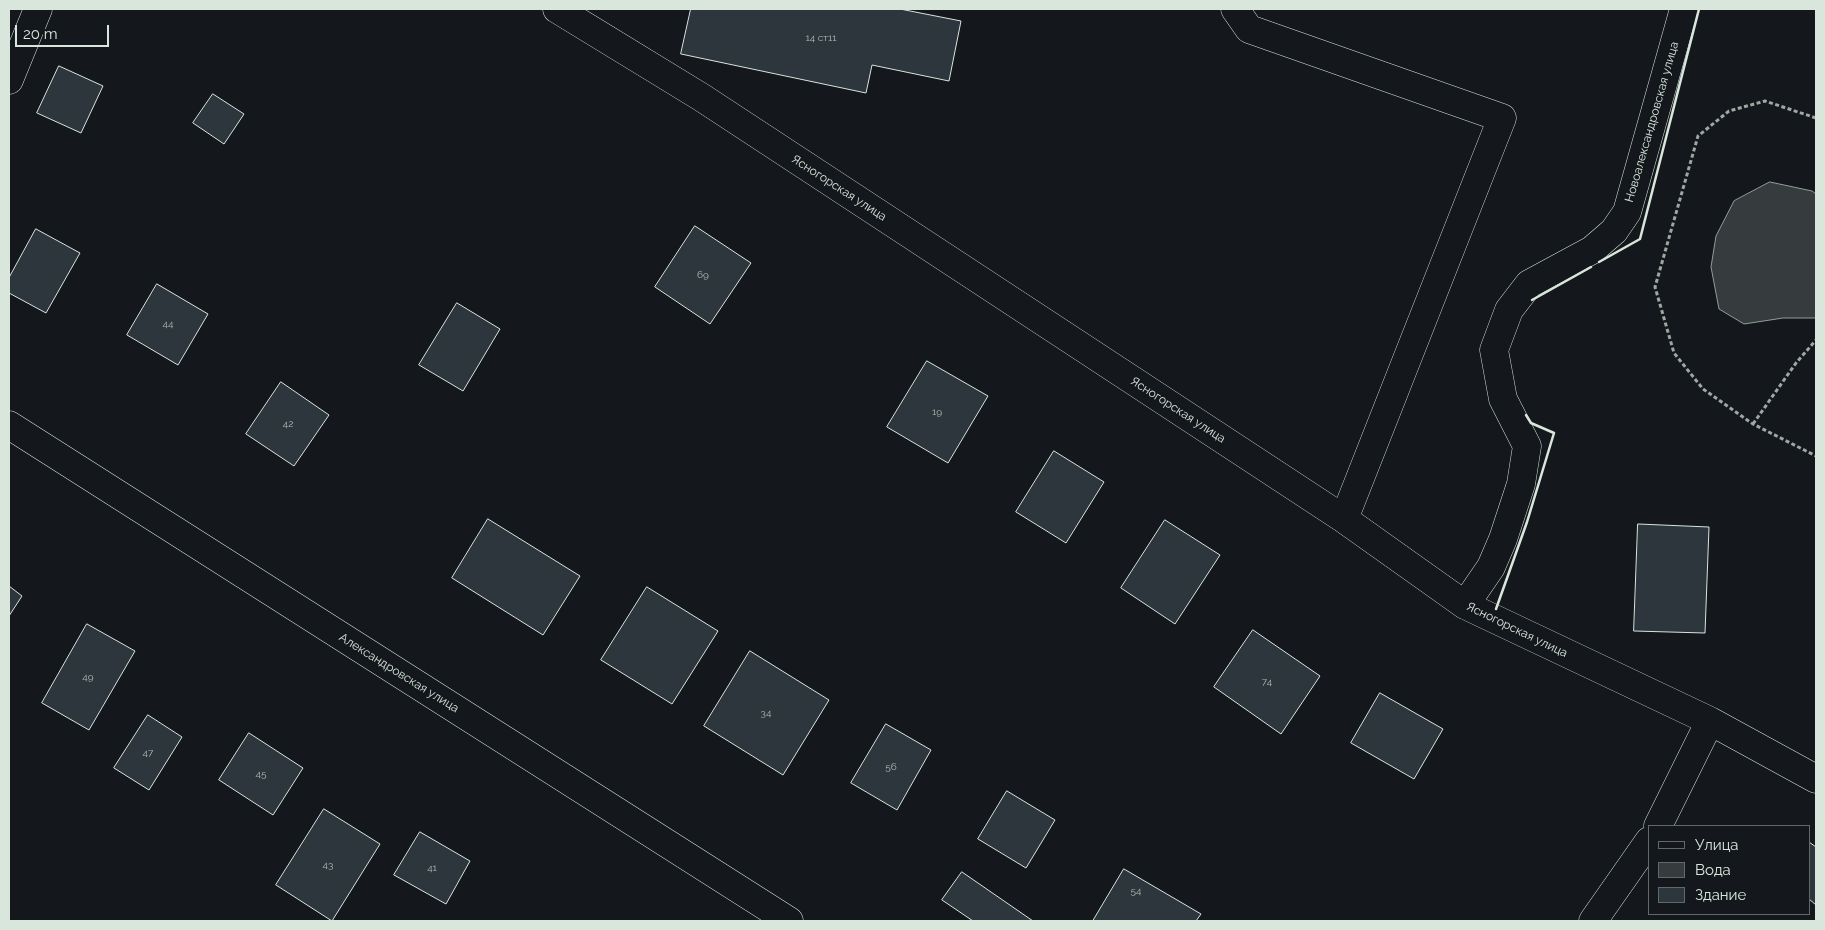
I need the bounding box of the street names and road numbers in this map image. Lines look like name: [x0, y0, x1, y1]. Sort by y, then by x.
street label: Новоалександровская улица: [1622, 40, 1682, 204]
street label: Ясногорская улица: [789, 152, 889, 224]
street label: Ясногорская улица: [1128, 374, 1228, 446]
street label: Ясногорская улица: [1464, 599, 1570, 661]
street label: Александровская улица: [336, 630, 462, 716]

